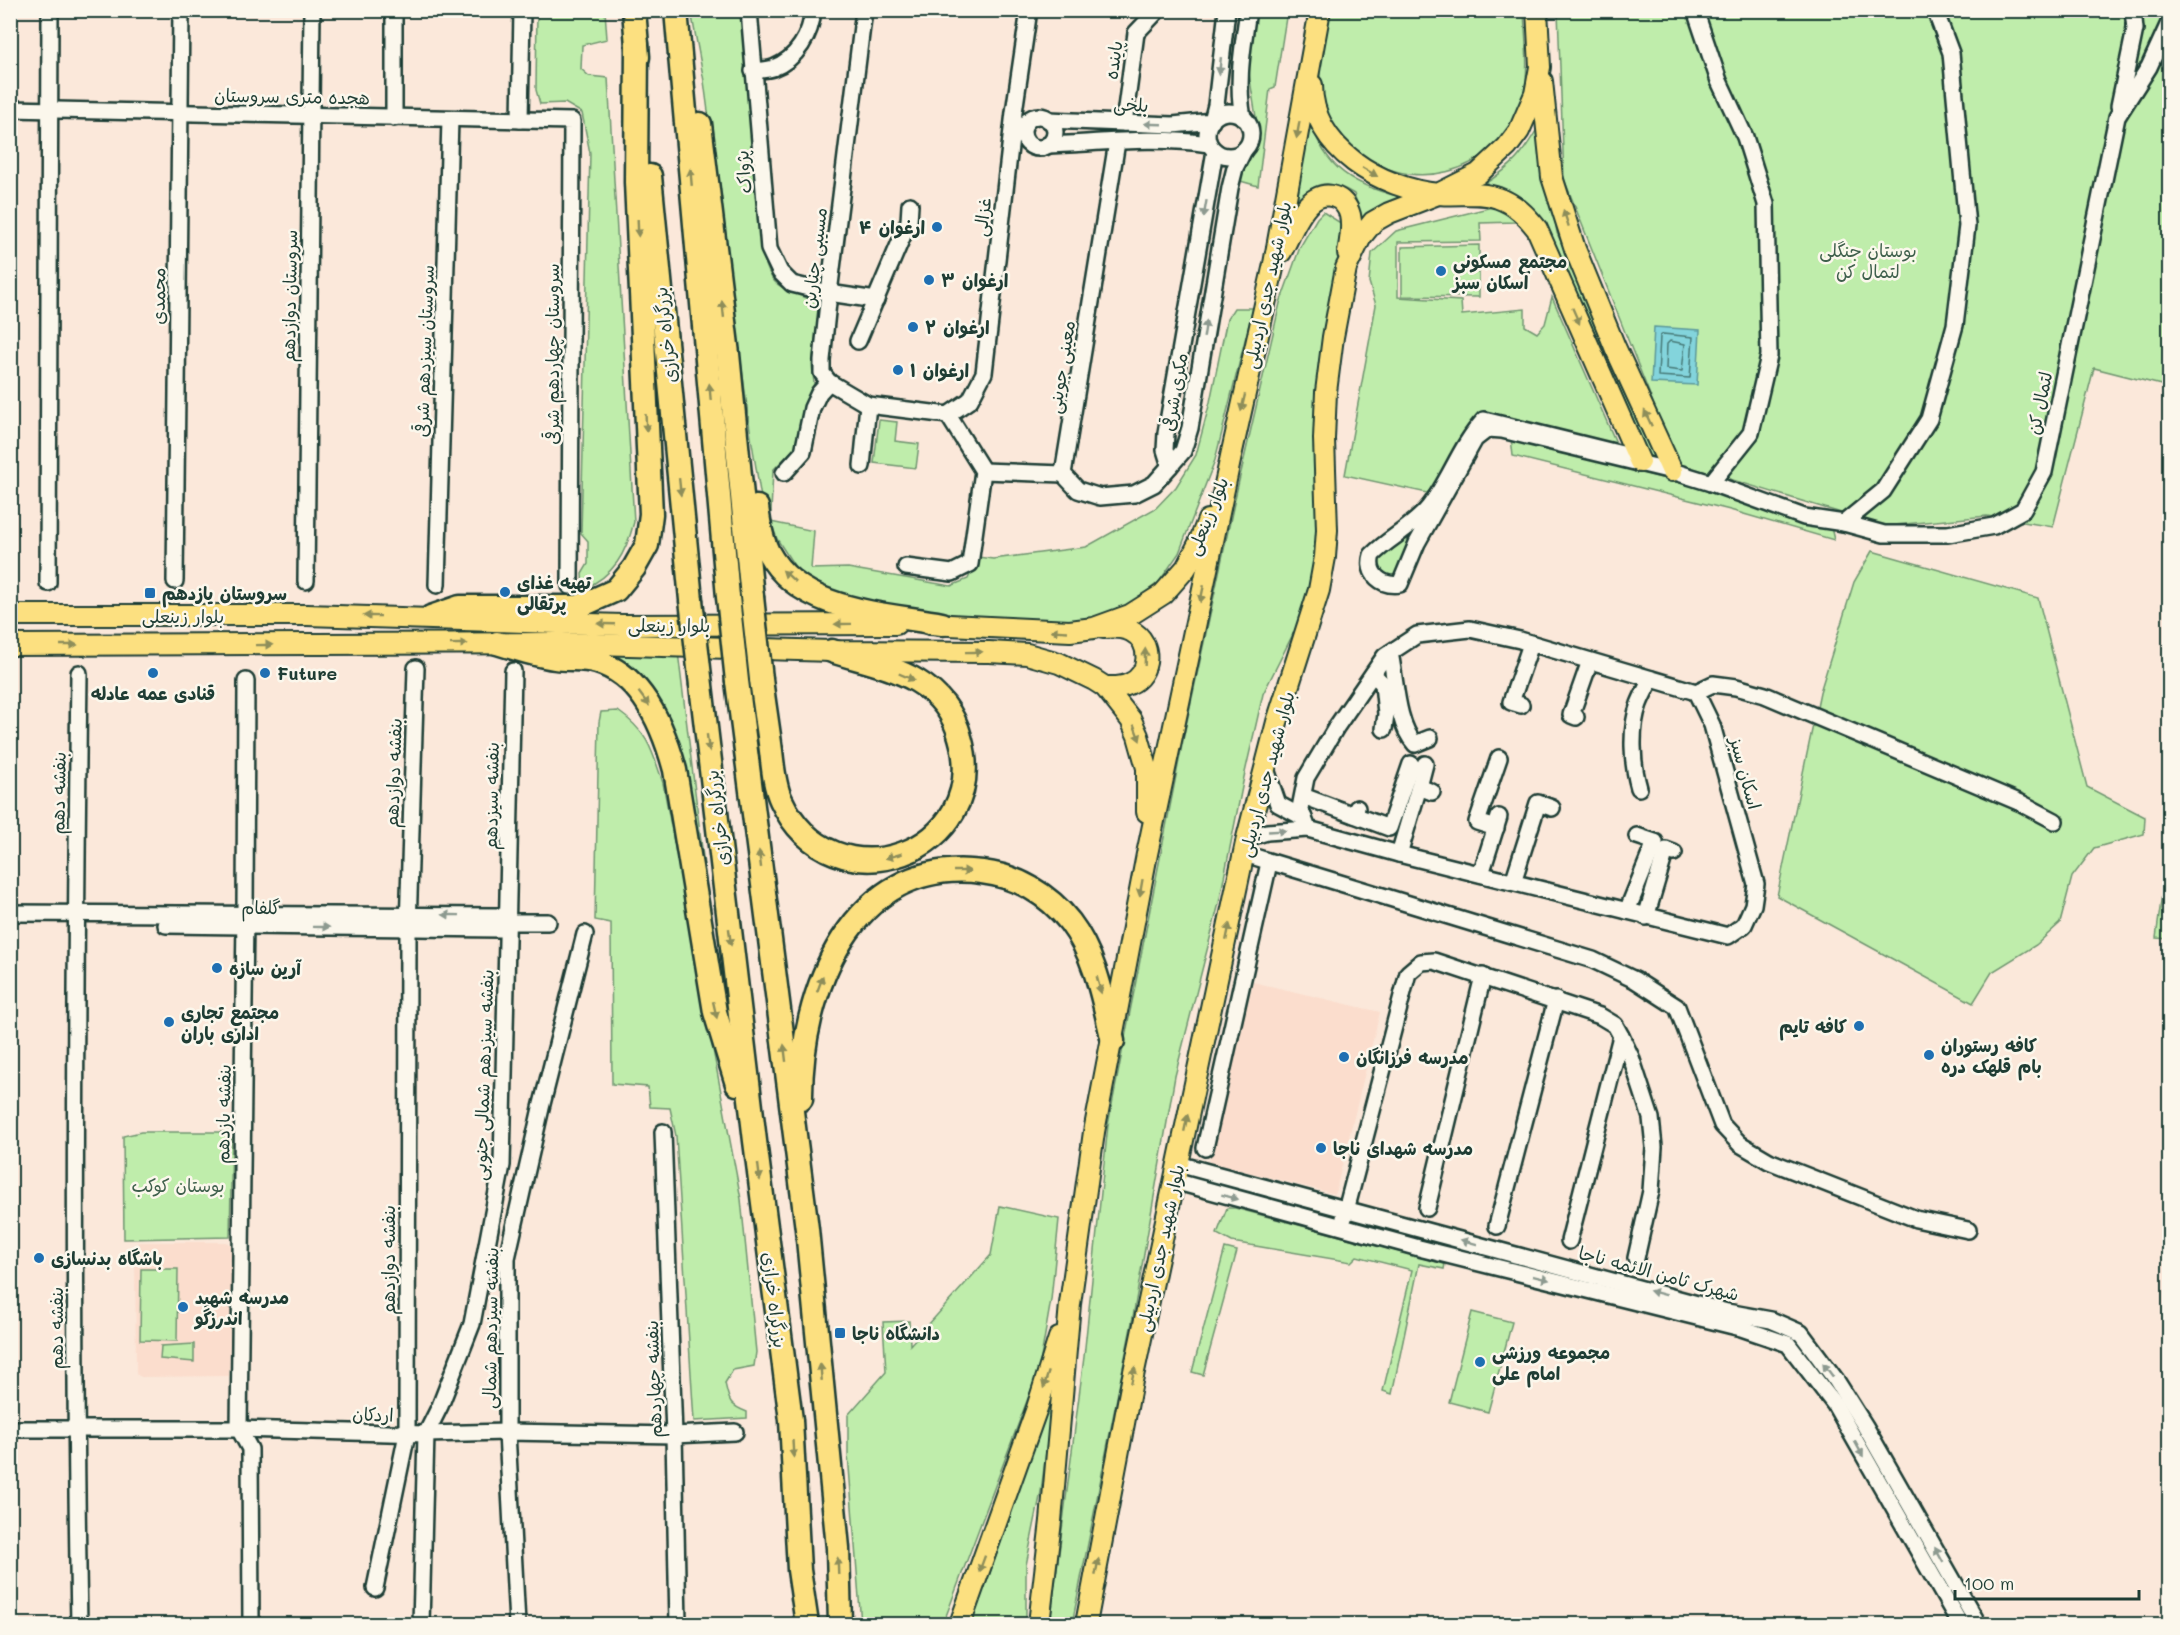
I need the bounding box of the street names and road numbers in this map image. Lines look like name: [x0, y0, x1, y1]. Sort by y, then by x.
street label: پاینده: [1098, 39, 1129, 81]
street label: هجده متری سروستان: [214, 83, 370, 109]
street label: بلخی: [1113, 91, 1149, 117]
street label: پژواک: [729, 149, 758, 195]
street label: غزالی: [968, 196, 996, 238]
street label: بلوار شهید جدی اردبیلی: [1238, 199, 1296, 371]
street label: مسیبی چناربن: [796, 206, 833, 310]
street label: سروستان دوازدهم: [276, 229, 305, 363]
street label: سروستان چهاردهم شرقی: [540, 263, 567, 445]
street label: سروستان سیزدهم شرقی: [409, 264, 442, 438]
street label: محمدی: [146, 267, 170, 325]
street label: بزرگراه خرازی: [648, 286, 682, 384]
street label: معینی جوینی: [1042, 319, 1080, 415]
street label: مکری شرقی: [1155, 351, 1193, 433]
street label: لتمال کن: [2021, 369, 2057, 437]
street label: بلوار زینعلی: [1180, 473, 1234, 559]
street label: بلوار زینعلی: [142, 604, 224, 628]
street label: بلوار زینعلی: [628, 613, 710, 637]
street label: بلوار شهید جدی اردبیلی: [1232, 689, 1300, 859]
street label: بنفشه دوازدهم: [379, 718, 410, 828]
street label: اسکان سبز: [1724, 732, 1767, 812]
street label: بنفشه سیزدهم: [478, 742, 507, 850]
street label: بنفشه دهم: [45, 751, 74, 835]
street label: بزرگراه خرازی: [699, 769, 735, 867]
street label: گلفام: [241, 895, 281, 922]
street label: بنفشه سیزدهم شمالی جنوبی: [467, 969, 502, 1181]
street label: بنفشه یازدهم: [210, 1064, 239, 1164]
street label: بلوار شهید جدی اردبیلی: [1131, 1162, 1189, 1334]
street label: بنفشه دوازدهم: [376, 1205, 403, 1315]
street label: شهرک ثامن الائمه ناجا: [1576, 1240, 1742, 1306]
street label: بنفشه سیزدهم شمالی: [477, 1247, 506, 1409]
street label: بزرگراه خرازی: [757, 1251, 793, 1349]
street label: بنفشه دهم: [44, 1287, 71, 1369]
street label: بنفشه چهاردهم: [639, 1320, 670, 1438]
street label: اردکان: [352, 1401, 394, 1427]

